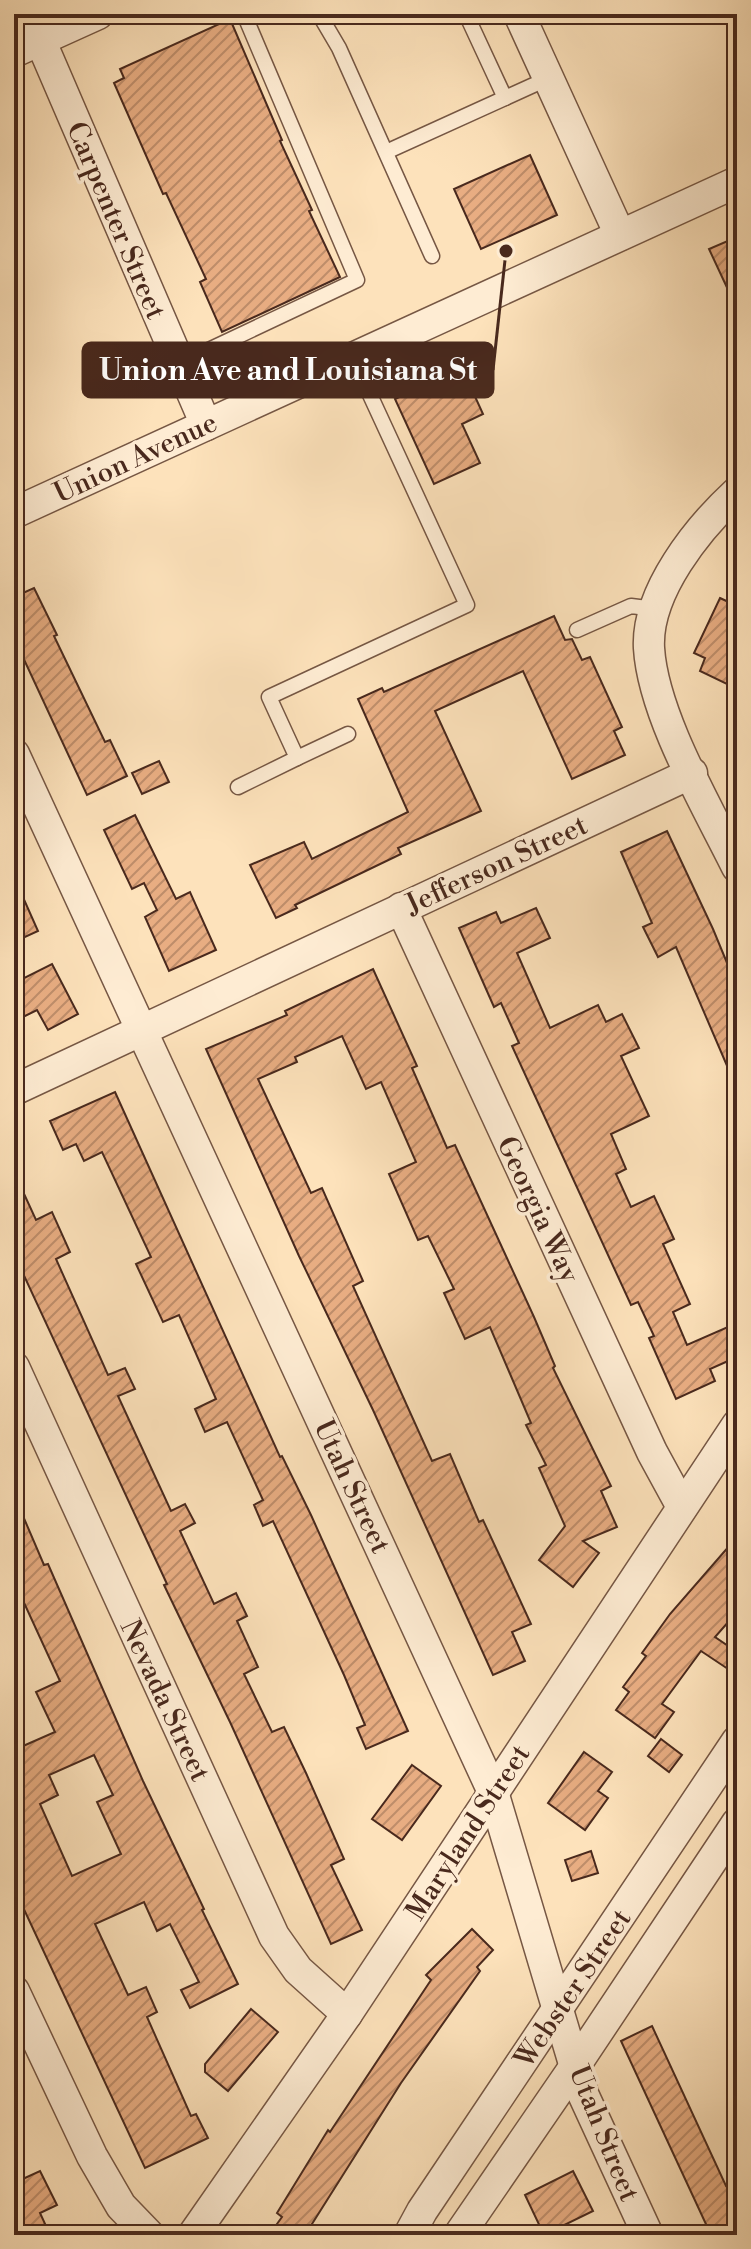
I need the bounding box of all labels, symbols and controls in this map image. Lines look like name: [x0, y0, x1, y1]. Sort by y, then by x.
street label: Carpenter Street: [58, 117, 173, 325]
callout: Union Ave and Louisiana St: [83, 343, 493, 397]
text: Union Ave and Louisiana St: [99, 352, 477, 390]
street label: Union Avenue: [48, 405, 223, 511]
street label: Jefferson Street: [399, 808, 593, 923]
street label: Georgia Way: [489, 1131, 587, 1289]
street label: Utah Street: [306, 1414, 398, 1559]
street label: Nevada Street: [112, 1614, 217, 1787]
street label: Maryland Street: [398, 1738, 538, 1927]
street label: Webster Street: [507, 1903, 639, 2076]
street label: Utah Street: [561, 2061, 647, 2207]

